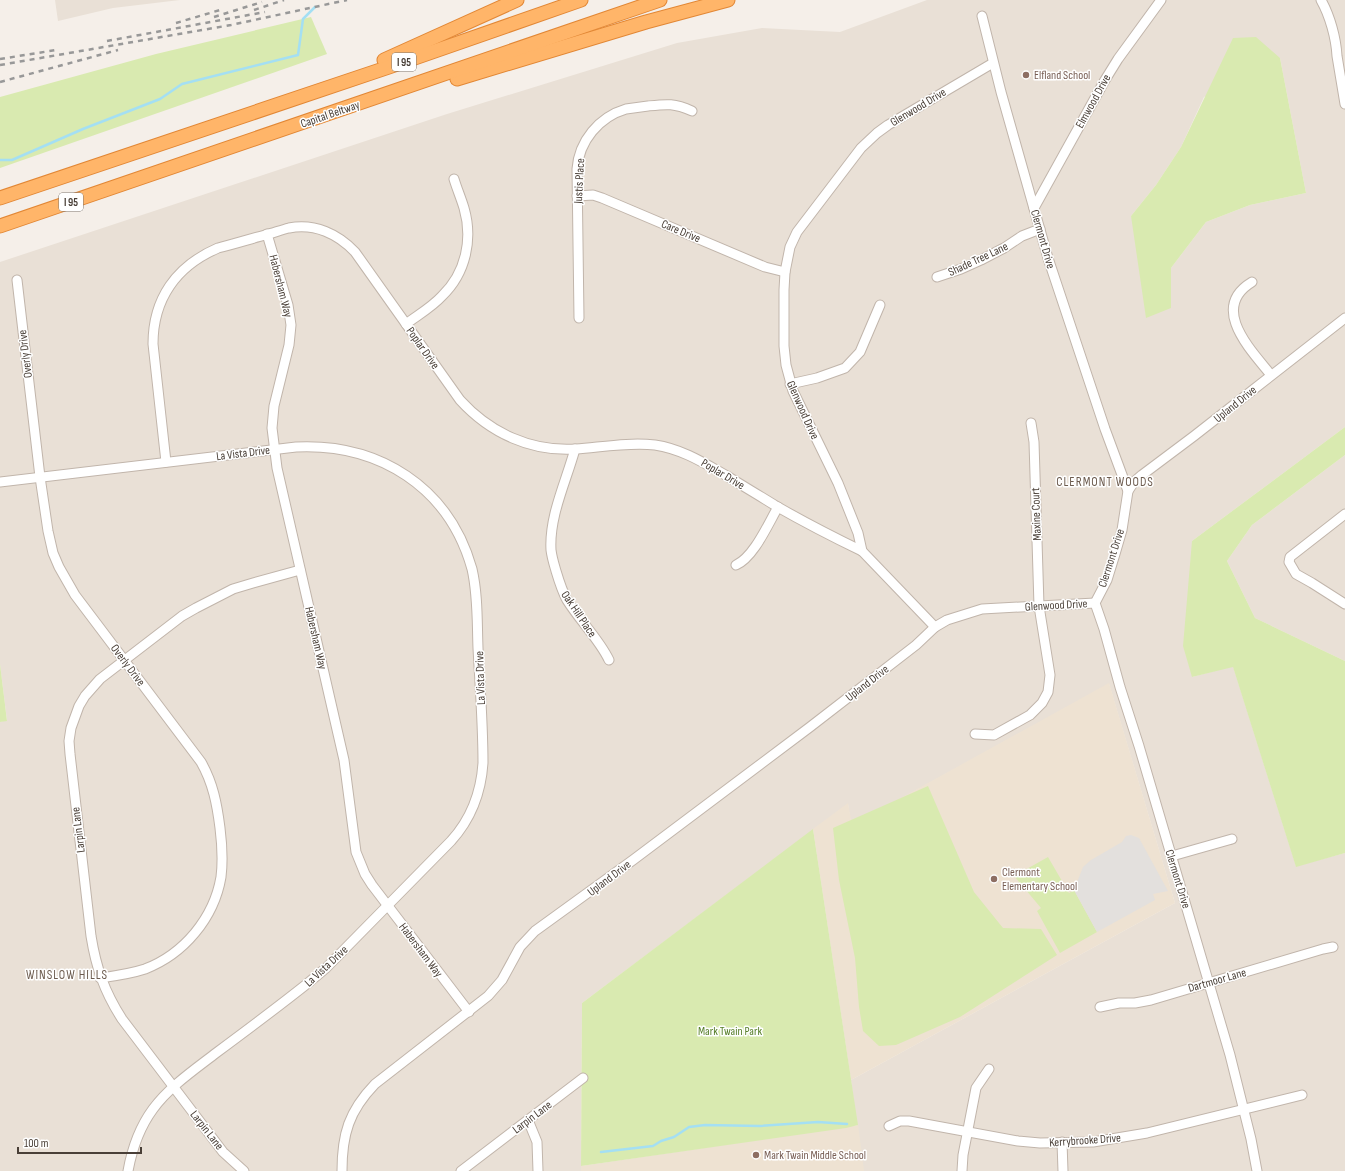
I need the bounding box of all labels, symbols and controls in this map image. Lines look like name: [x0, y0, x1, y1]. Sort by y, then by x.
road number: I 95: [392, 53, 416, 71]
place label: Elfland School: [1034, 68, 1090, 83]
marker: Elfland School: [1021, 70, 1031, 80]
street label: Elmwood Drive: [1072, 71, 1114, 131]
street label: Glenwood Drive: [888, 85, 949, 130]
street label: Capital Beltway: [299, 97, 362, 132]
street label: Justis Place: [571, 158, 588, 205]
road number: I 95: [59, 193, 83, 211]
street label: Clermont Drive: [1027, 208, 1058, 271]
street label: Care Drive: [659, 217, 703, 246]
street label: Shade Tree Lane: [946, 239, 1011, 280]
street label: Habersham Way: [265, 253, 296, 319]
street label: Poplar Drive: [403, 324, 443, 372]
street label: Overly Drive: [15, 329, 36, 379]
street label: Glenwood Drive: [783, 379, 822, 442]
street label: Upland Drive: [1211, 382, 1260, 426]
street label: La Vista Drive: [215, 443, 271, 464]
street label: Poplar Drive: [698, 456, 747, 493]
district label: CLERMONT WOODS: [1056, 474, 1154, 490]
street label: Maxine Court: [1028, 487, 1045, 541]
street label: Clermont Drive: [1095, 527, 1128, 589]
street label: Oak Hill Place: [558, 588, 600, 641]
street label: Glenwood Drive: [1024, 596, 1088, 615]
street label: Habersham Way: [301, 605, 330, 671]
street label: Overly Drive: [107, 641, 148, 689]
street label: La Vista Drive: [472, 651, 489, 705]
street label: Upland Drive: [843, 662, 892, 705]
street label: Larpin Lane: [68, 806, 89, 854]
street label: Clermont Drive: [1161, 848, 1194, 911]
street label: Upland Drive: [585, 857, 634, 900]
place label: Clermont Elementary School: [1002, 865, 1077, 894]
marker: Clermont Elementary School: [989, 874, 999, 884]
street label: Habersham Way: [395, 920, 446, 981]
street label: La Vista Drive: [301, 942, 351, 990]
street label: Dartmoor Lane: [1186, 965, 1248, 996]
district label: WINSLOW HILLS: [26, 967, 108, 983]
park label: Mark Twain Park: [698, 1024, 762, 1039]
street label: Larpin Lane: [510, 1098, 555, 1137]
street label: Larpin Lane: [187, 1108, 227, 1153]
scale bar: [18, 1129, 141, 1155]
street label: Kerrybrooke Drive: [1049, 1130, 1122, 1150]
text: 100 m: [24, 1136, 49, 1151]
place label: Mark Twain Middle School: [764, 1148, 866, 1163]
marker: Mark Twain Middle School: [751, 1150, 761, 1160]

